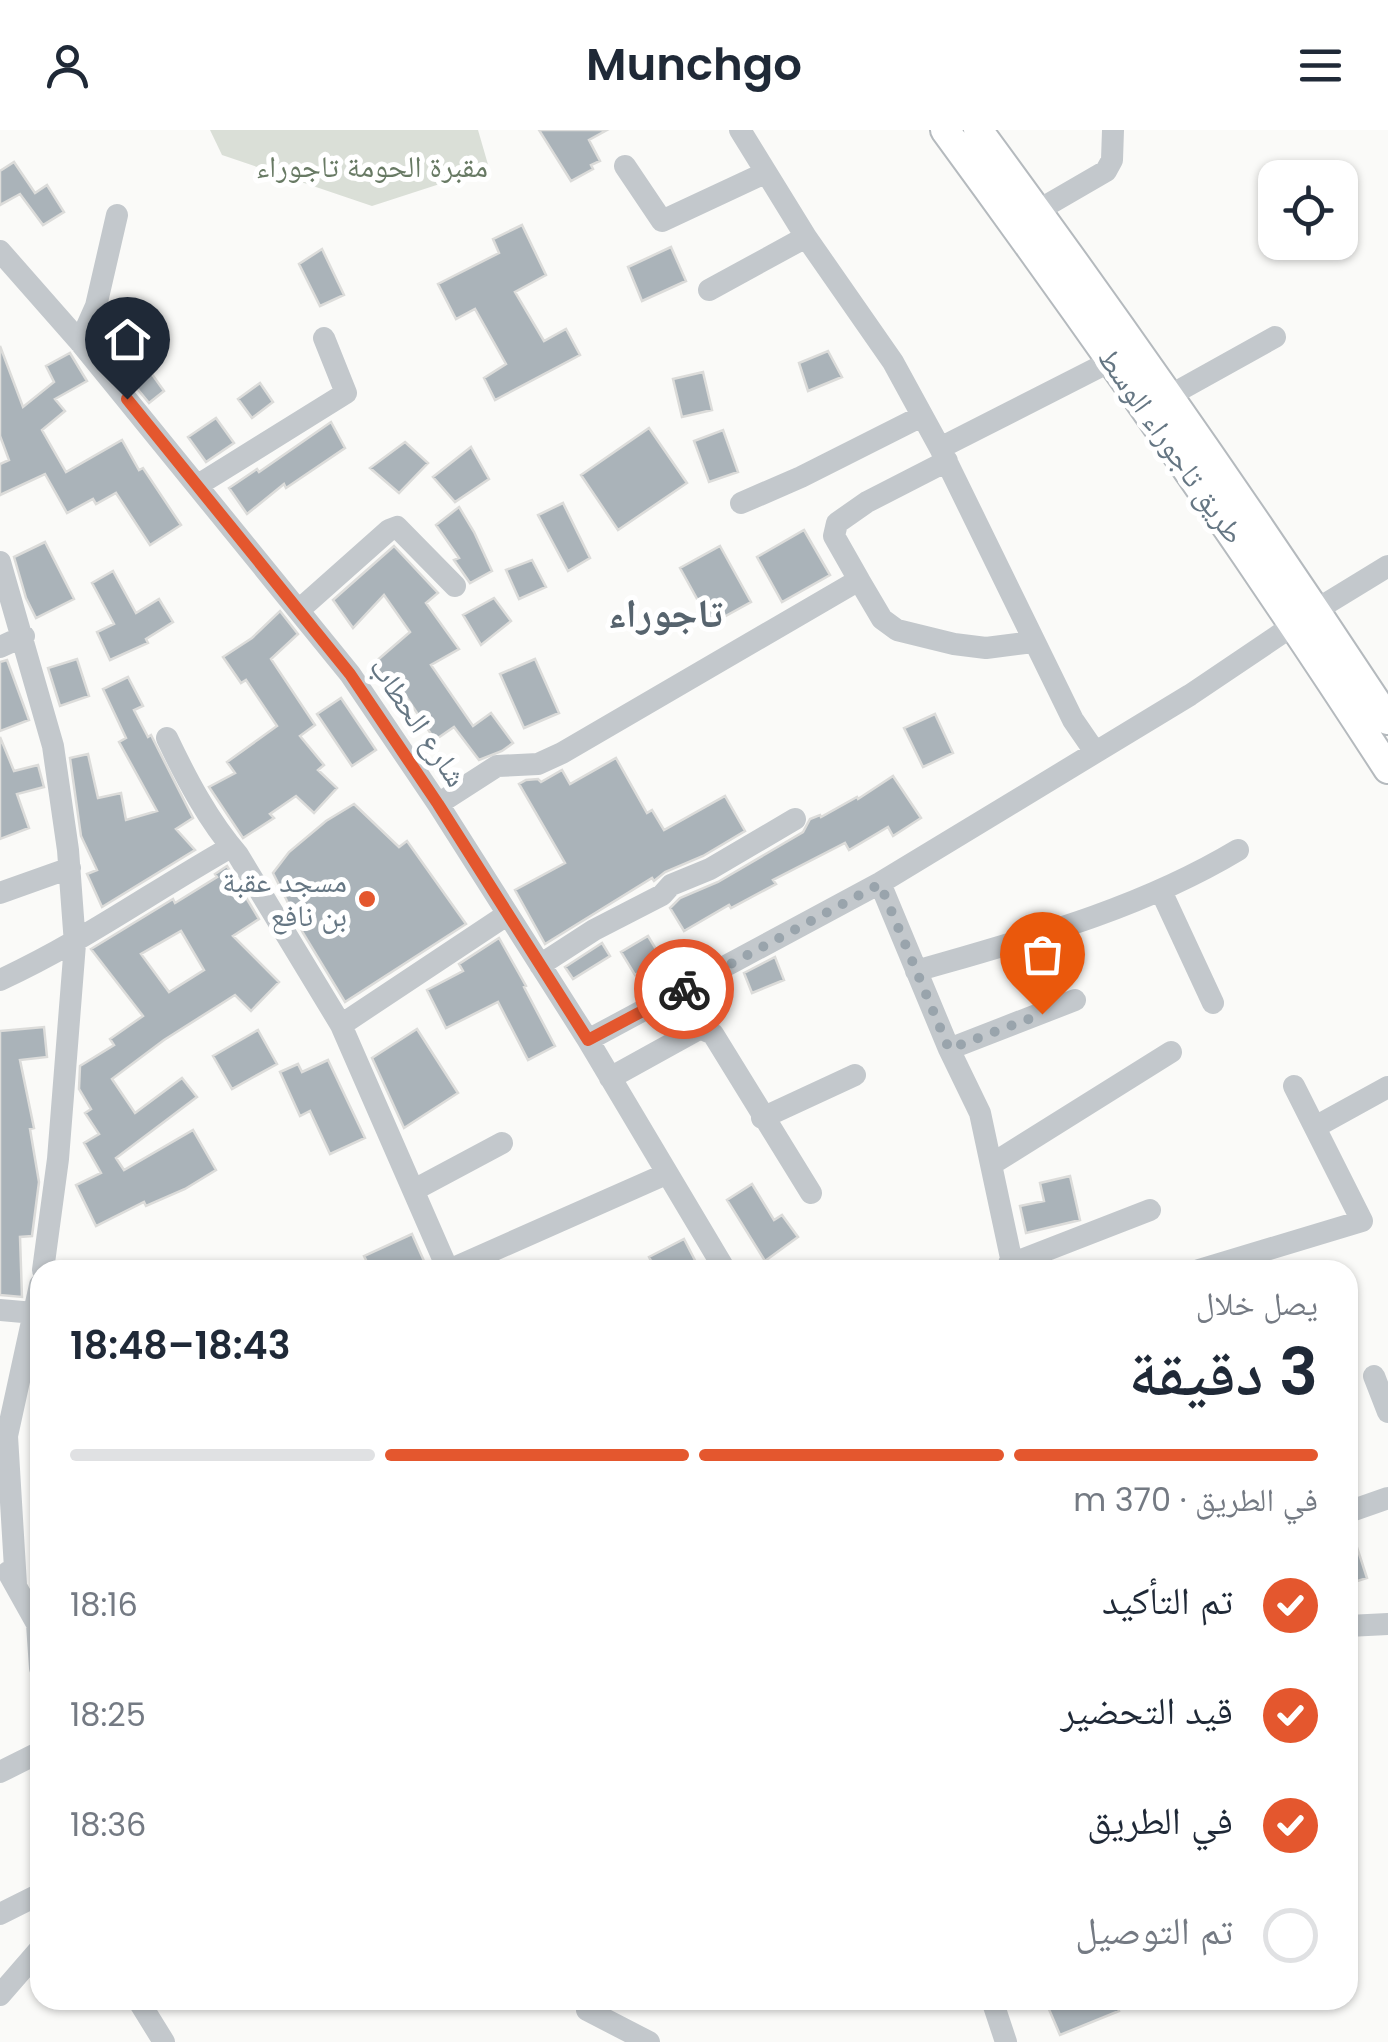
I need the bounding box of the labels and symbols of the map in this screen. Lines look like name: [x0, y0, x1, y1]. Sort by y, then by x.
park label: مقبرة الحومة تاجوراء: [256, 145, 488, 188]
pin: [85, 297, 170, 400]
street label: طريق تاجوراء الوسط: [1088, 339, 1255, 553]
district label: تاجوراء: [607, 585, 723, 641]
street label: شارع الحطاب: [359, 648, 478, 795]
place label: مسجد عقبة بن نافع: [222, 860, 347, 937]
marker: مسجد عقبة بن نافع: [356, 888, 378, 910]
pin: [1000, 912, 1085, 1015]
courier: [634, 939, 734, 1039]

